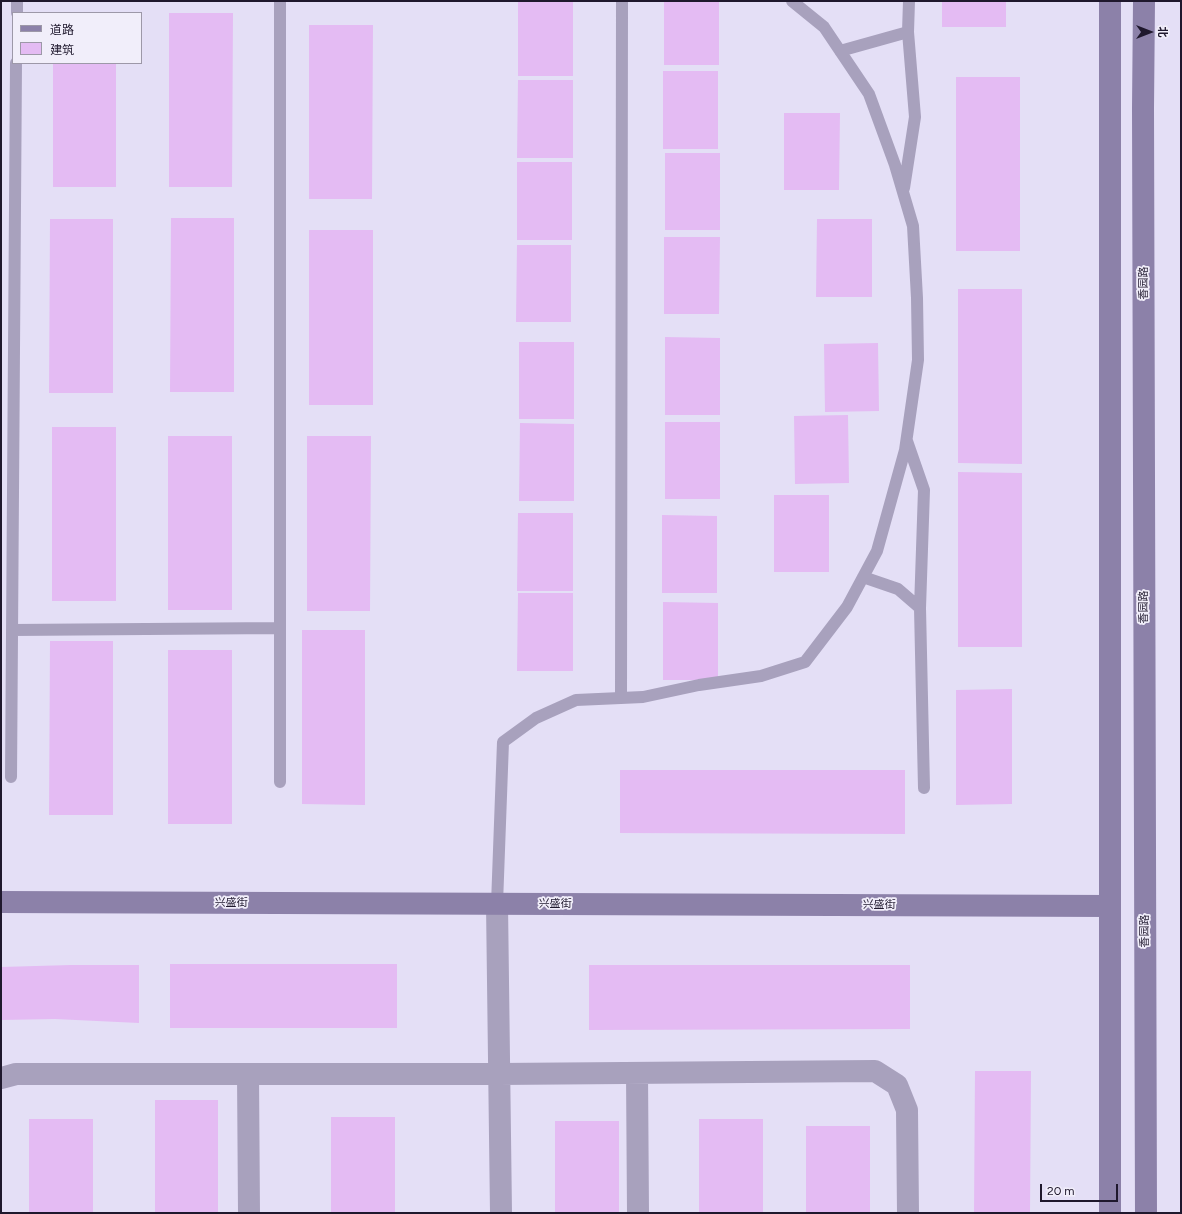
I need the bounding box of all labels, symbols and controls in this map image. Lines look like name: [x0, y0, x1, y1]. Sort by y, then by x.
legend: [12, 12, 142, 64]
north arrow: [1130, 12, 1170, 52]
text: 道路: [50, 23, 74, 37]
text: 北: [1156, 27, 1169, 38]
text: 建筑: [50, 43, 74, 57]
street label: 香园路: [1137, 267, 1151, 299]
street label: 香园路: [1137, 591, 1151, 623]
street label: 兴盛街: [215, 896, 247, 910]
street label: 兴盛街: [539, 897, 571, 911]
street label: 兴盛街: [863, 898, 895, 912]
street label: 香园路: [1138, 915, 1152, 947]
scale bar: [1042, 1176, 1120, 1202]
text: 20 m: [1047, 1184, 1075, 1198]

